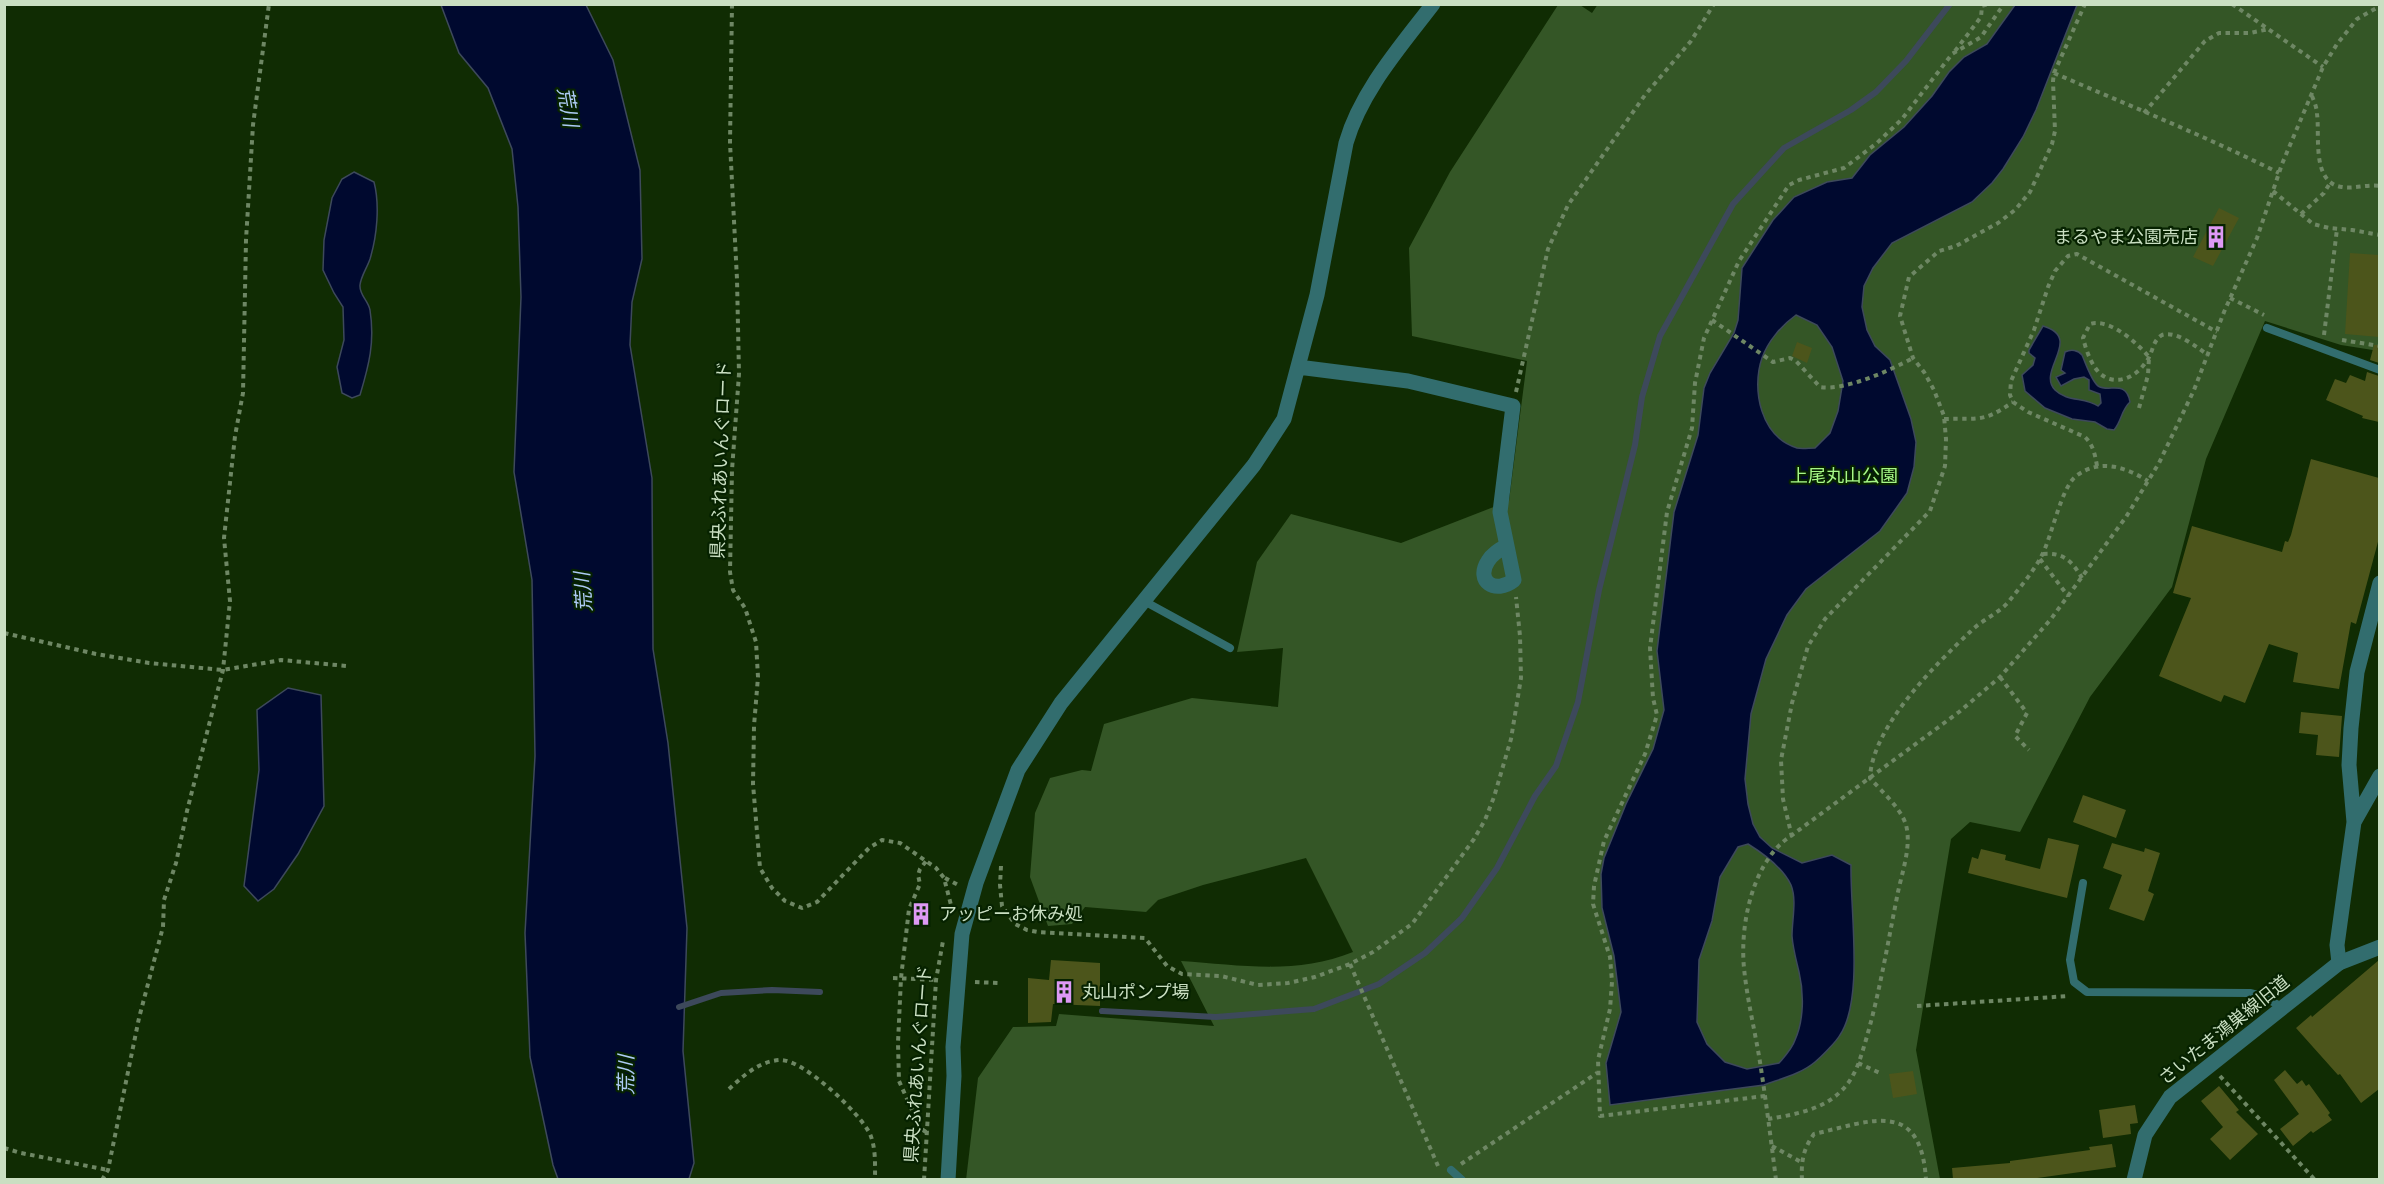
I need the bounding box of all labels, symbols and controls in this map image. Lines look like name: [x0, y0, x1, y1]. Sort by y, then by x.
water label: 荒川: [553, 85, 584, 131]
building icon: まるやま公園売店: [2203, 224, 2229, 250]
place label: まるやま公園売店: [2054, 226, 2198, 247]
street label: 県央ふれあいんぐロード: [707, 361, 734, 559]
park label: 上尾丸山公園: [1790, 465, 1898, 486]
water label: 荒川: [569, 569, 596, 613]
building icon: アッピーお休み処: [908, 901, 934, 927]
place label: アッピーお休み処: [939, 903, 1083, 924]
street label: 県央ふれあいんぐロード: [900, 964, 935, 1163]
street label: さいたま鴻巣線旧道: [2154, 971, 2293, 1089]
building icon: 丸山ポンプ場: [1051, 979, 1077, 1005]
place label: 丸山ポンプ場: [1082, 981, 1189, 1002]
water label: 荒川: [614, 1053, 638, 1095]

